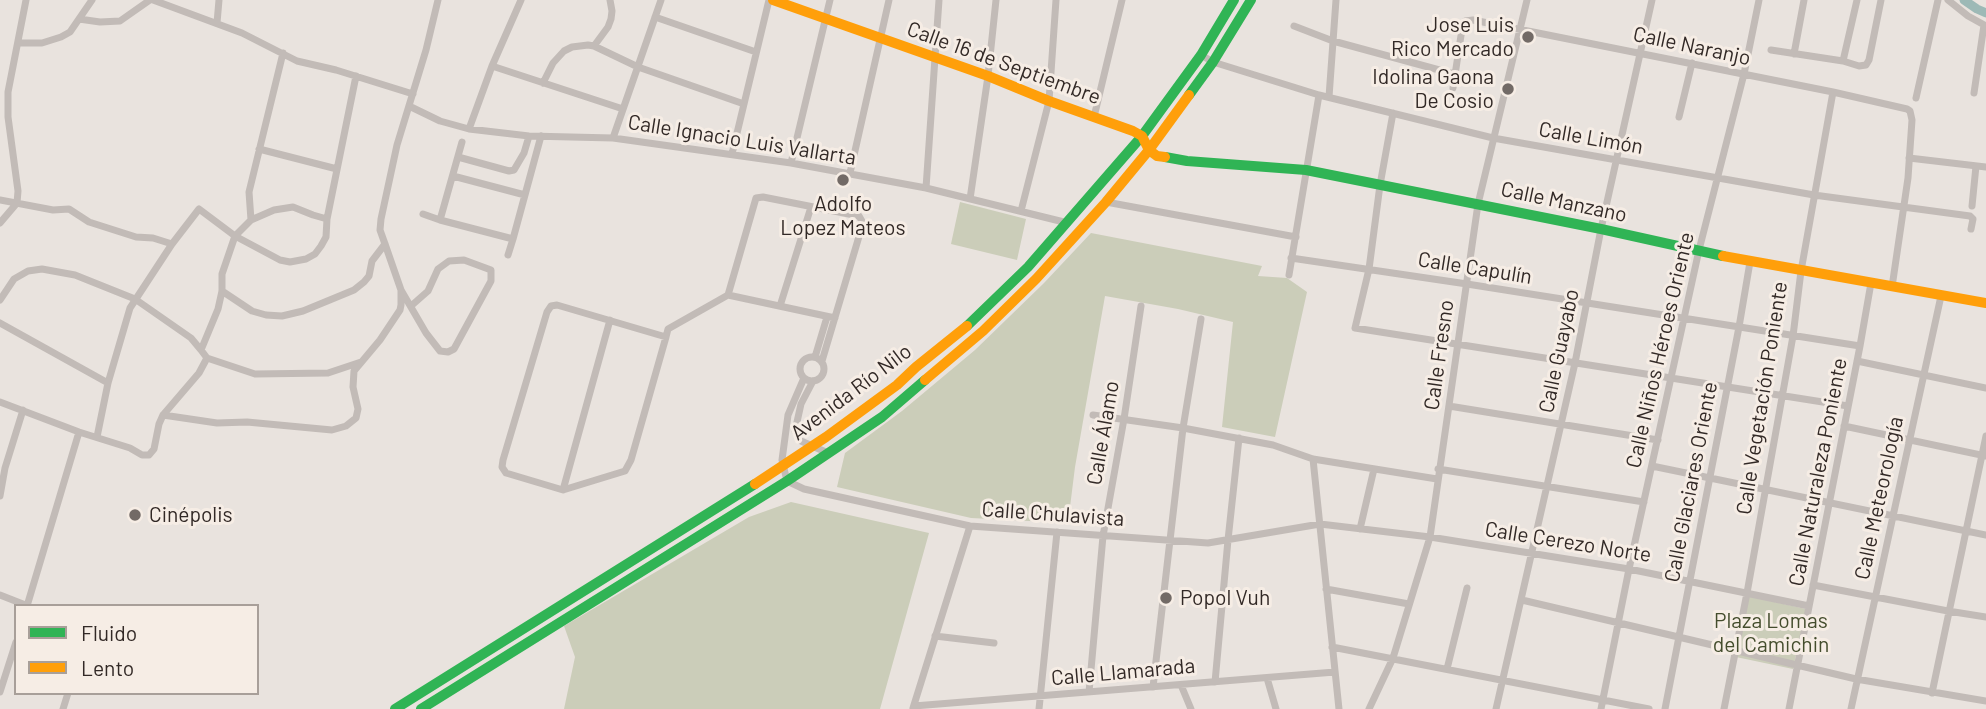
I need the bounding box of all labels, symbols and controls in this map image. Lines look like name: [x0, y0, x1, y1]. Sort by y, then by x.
place label: Jose Luis Rico Mercado: [1391, 12, 1514, 62]
street label: Calle 16 de Septiembre: [904, 16, 1104, 110]
street label: Calle Naranjo: [1631, 21, 1753, 71]
marker: Jose Luis Rico Mercado: [1520, 29, 1536, 45]
place label: Idolina Gaona De Cosio: [1372, 64, 1494, 114]
marker: Idolina Gaona De Cosio: [1500, 81, 1516, 97]
street label: Calle Ignacio Luis Vallarta: [626, 110, 858, 170]
street label: Calle Limón: [1537, 116, 1645, 160]
marker: Adolfo Lopez Mateos: [835, 172, 851, 188]
street label: Calle Manzano: [1499, 176, 1629, 228]
place label: Adolfo Lopez Mateos: [780, 191, 906, 241]
street label: Calle Niños Héroes Oriente: [1621, 230, 1699, 470]
street label: Calle Capulín: [1416, 247, 1534, 289]
street label: Calle Vegetación Poniente: [1731, 280, 1793, 516]
street label: Calle Guayabo: [1534, 287, 1584, 415]
street label: Calle Fresno: [1419, 298, 1459, 412]
street label: Avenida Río Nilo: [786, 338, 916, 446]
street label: Calle Naturaleza Poniente: [1784, 356, 1852, 588]
street label: Calle Álamo: [1081, 379, 1125, 487]
street label: Calle Glaciares Oriente: [1659, 380, 1723, 584]
street label: Calle Meteorología: [1849, 414, 1909, 582]
street label: Calle Chulavista: [981, 496, 1125, 532]
place label: Cinépolis: [149, 502, 233, 528]
marker: Cinépolis: [127, 507, 143, 523]
street label: Calle Cerezo Norte: [1483, 516, 1653, 568]
place label: Popol Vuh: [1180, 585, 1270, 611]
marker: Popol Vuh: [1158, 590, 1174, 606]
legend: [14, 604, 259, 695]
park label: Plaza Lomas del Camichin: [1713, 608, 1829, 658]
text: Fluido: [81, 620, 137, 645]
street label: Calle Llamarada: [1050, 653, 1196, 691]
text: Lento: [81, 655, 134, 680]

